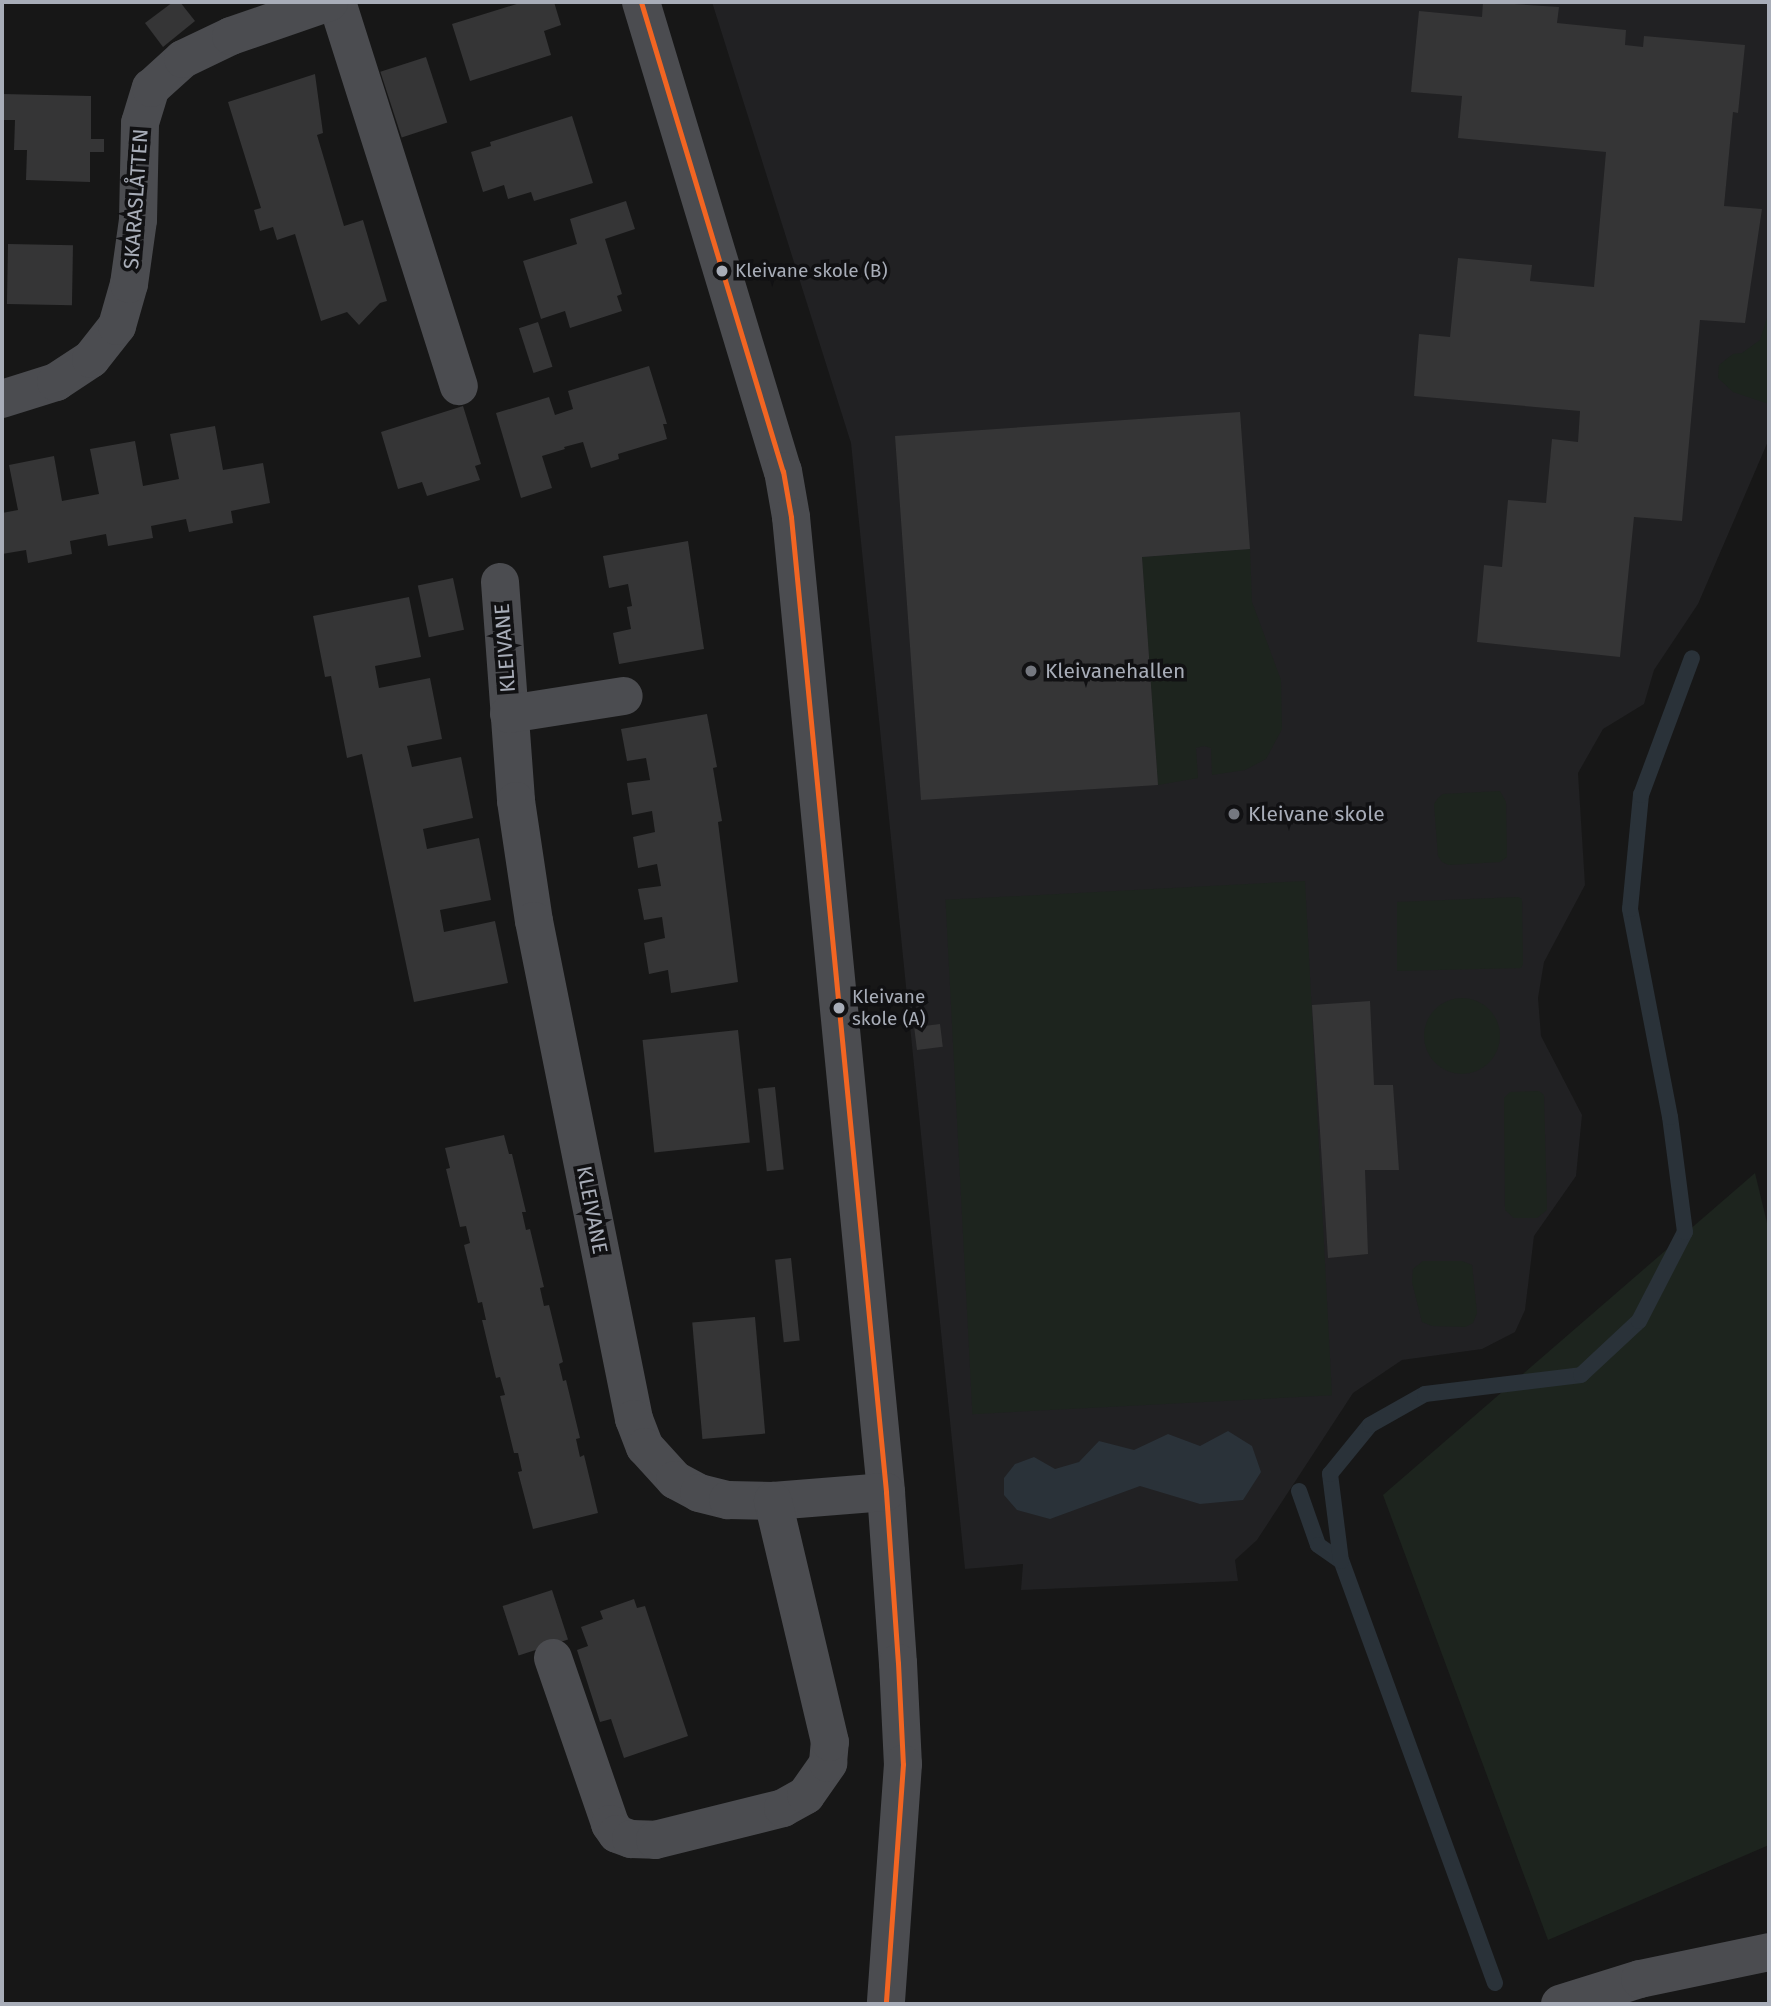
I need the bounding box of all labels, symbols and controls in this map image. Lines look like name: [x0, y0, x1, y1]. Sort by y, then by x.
street label: SKARASLÅTTEN: [119, 128, 153, 270]
place label: Kleivane skole (B): [735, 260, 888, 282]
marker: Kleivane skole (B): [715, 264, 729, 278]
street label: KLEIVANE: [489, 603, 521, 693]
place label: Kleivanehallen: [1045, 658, 1185, 684]
marker: Kleivanehallen: [1023, 663, 1039, 679]
place label: Kleivane skole: [1248, 801, 1385, 827]
marker: Kleivane skole: [1226, 806, 1242, 822]
place label: Kleivane skole (A): [852, 986, 926, 1030]
marker: Kleivane skole (A): [832, 1001, 846, 1015]
street label: KLEIVANE: [571, 1164, 613, 1256]

